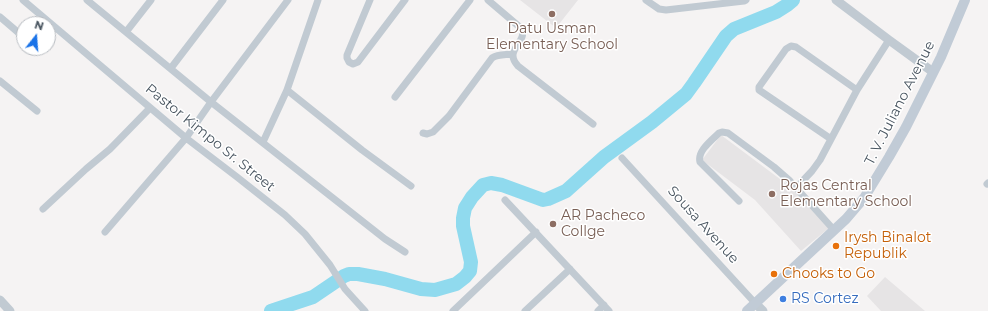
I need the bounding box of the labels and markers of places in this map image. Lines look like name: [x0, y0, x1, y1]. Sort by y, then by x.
marker: Datu Usman Elementary School: [547, 9, 557, 19]
place label: Datu Usman Elementary School: [486, 21, 618, 54]
place label: Rojas Central Elementary School: [780, 178, 912, 210]
marker: Rojas Central Elementary School: [767, 189, 777, 199]
place label: AR Pacheco Collge: [561, 208, 645, 240]
marker: AR Pacheco Collge: [548, 219, 558, 229]
place label: Irysh Binalot Republik: [844, 230, 931, 262]
marker: Irysh Binalot Republik: [831, 241, 841, 251]
place label: Chooks to Go: [782, 266, 875, 282]
marker: Chooks to Go: [769, 269, 779, 279]
place label: RS Cortez: [791, 291, 859, 307]
marker: RS Cortez: [778, 294, 788, 304]

